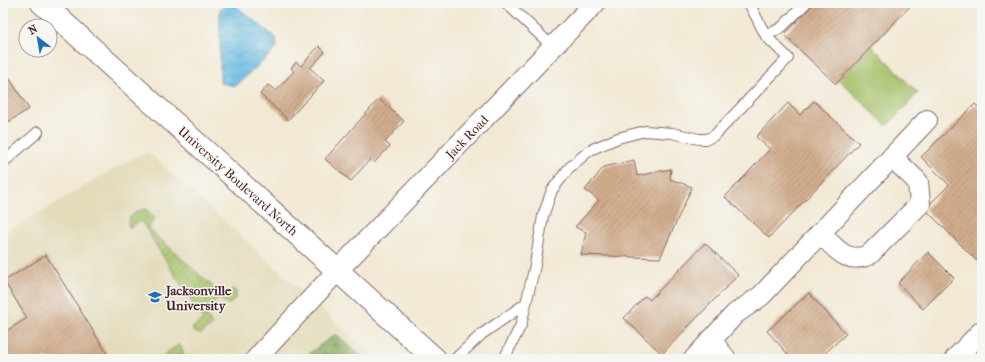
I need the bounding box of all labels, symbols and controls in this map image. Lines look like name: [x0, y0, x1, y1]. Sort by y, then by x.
north arrow: [18, 18, 58, 58]
text: N: [26, 22, 41, 38]
street label: Jack Road: [442, 111, 492, 163]
street label: University Boulevard North: [175, 123, 301, 239]
place label: Jacksonville University: [164, 283, 232, 314]
school or university icon: Jacksonville University: [147, 289, 163, 305]

